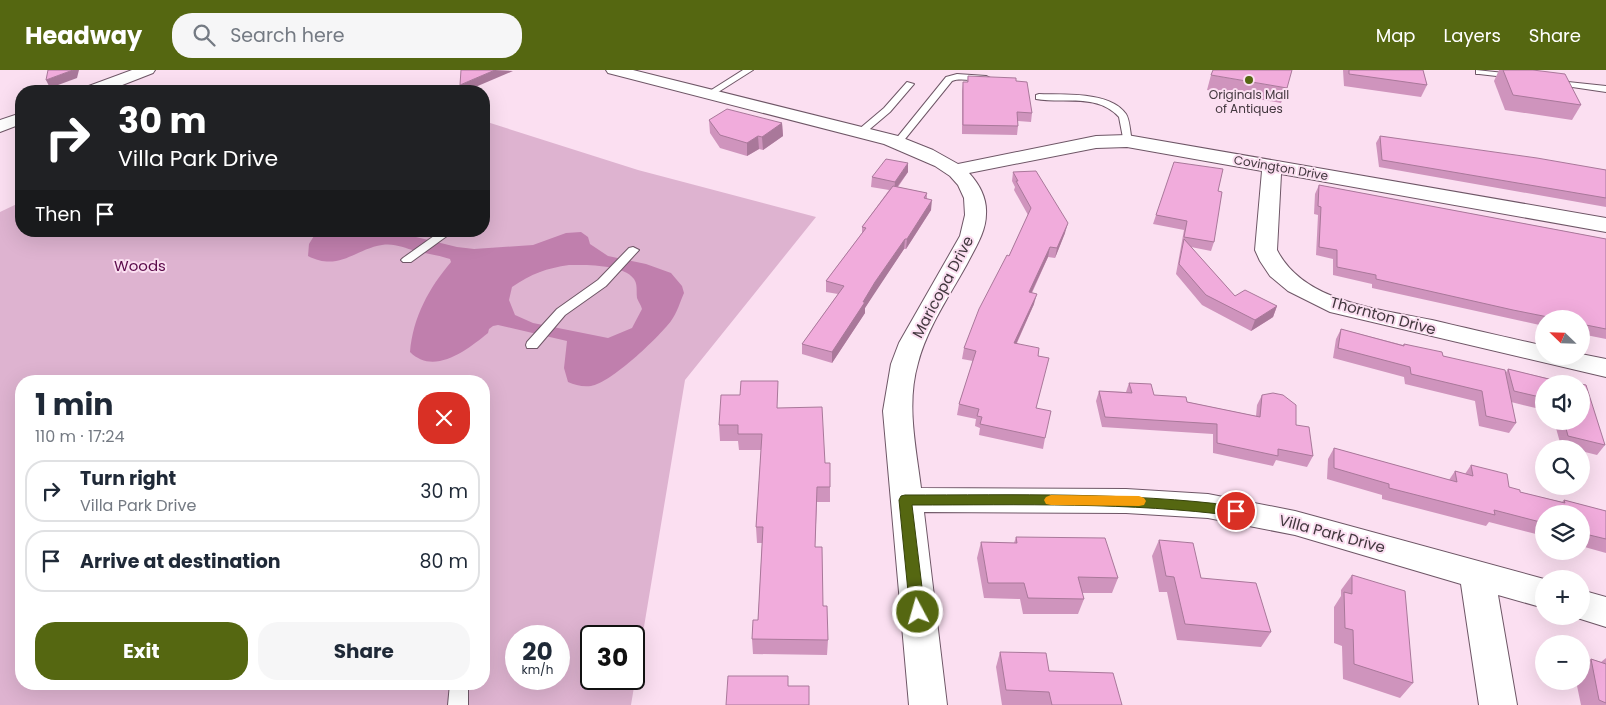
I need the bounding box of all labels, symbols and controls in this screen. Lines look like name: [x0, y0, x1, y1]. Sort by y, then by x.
search box: [172, 13, 522, 58]
text: Headway: [25, 19, 142, 52]
icon: search: [190, 21, 218, 49]
text: Search here: [230, 22, 345, 49]
text: Map: [1376, 23, 1416, 48]
text: Layers: [1444, 23, 1501, 48]
text: Share: [1529, 23, 1581, 48]
marker: Originals Mall of Antiques: [1243, 74, 1255, 86]
place label: Originals Mall of Antiques: [1209, 86, 1289, 117]
text: 30 m: [118, 96, 206, 145]
icon: right: [35, 105, 100, 170]
text: Villa Park Drive: [118, 143, 278, 174]
street label: Covington Drive: [1233, 151, 1330, 184]
icon: arrive: [91, 200, 119, 228]
text: Then: [35, 201, 81, 228]
street label: Maricopa Drive: [907, 232, 978, 342]
park label: Woods: [114, 255, 166, 276]
street label: Thornton Drive: [1328, 291, 1438, 340]
north arrow: [1535, 310, 1590, 365]
map controls: [1535, 310, 1590, 690]
button: sound: [1535, 375, 1590, 430]
text: 1 min: [35, 383, 113, 426]
button: close: [418, 392, 470, 444]
text: 110 m · 17:24: [35, 425, 125, 448]
button: search: [1535, 440, 1590, 495]
text: Turn right: [80, 465, 176, 492]
icon: right: [37, 477, 65, 505]
text: 30 m: [420, 478, 468, 505]
pin: [1215, 490, 1257, 532]
text: Villa Park Drive: [80, 494, 196, 517]
icon: arrive: [1222, 497, 1250, 525]
button: layers: [1535, 505, 1590, 560]
street label: Villa Park Drive: [1277, 509, 1388, 558]
icon: arrive: [37, 547, 65, 575]
text: Arrive at destination: [80, 548, 281, 575]
text: 80 m: [419, 548, 468, 575]
button: +: [1535, 570, 1590, 625]
position arrow: [891, 585, 943, 637]
button: Exit: [35, 622, 248, 680]
button: Share: [258, 622, 470, 680]
speed limit sign: 30: [580, 625, 645, 690]
text: 20: [522, 634, 553, 669]
button: −: [1535, 635, 1590, 690]
text: km/h: [522, 661, 553, 678]

